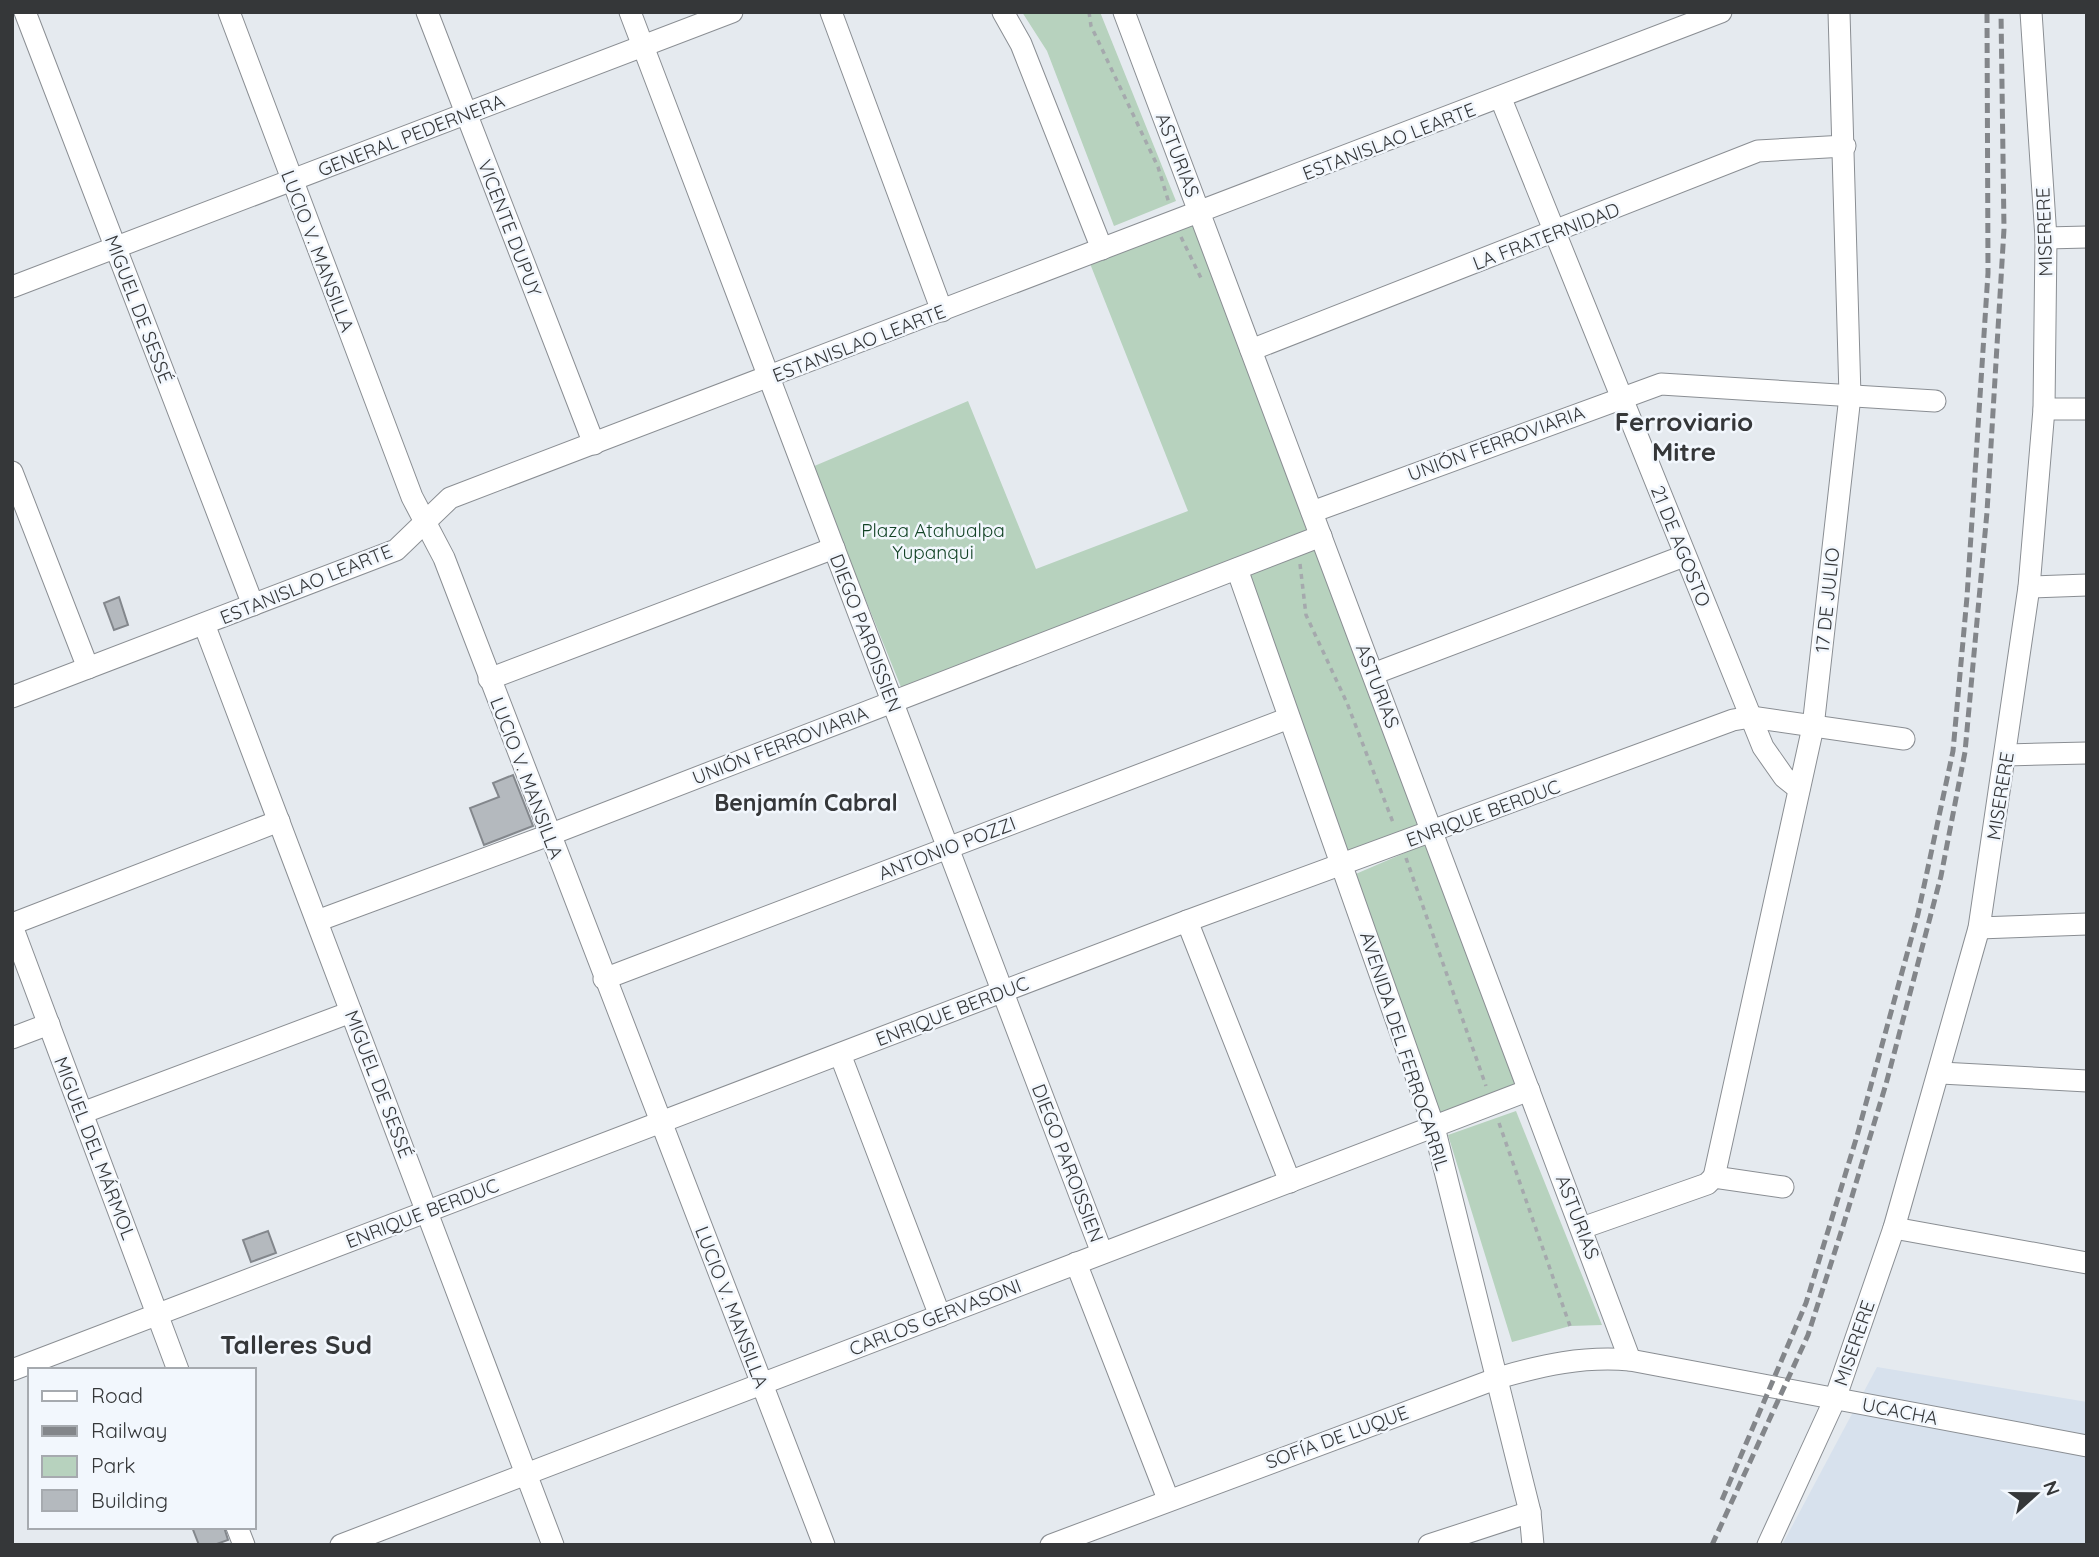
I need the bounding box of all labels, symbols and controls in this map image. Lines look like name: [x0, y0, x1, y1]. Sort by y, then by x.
street label: GENERAL PEDERNERA: [314, 88, 508, 182]
street label: ESTANISLAO LEARTE: [1299, 97, 1479, 185]
street label: ASTURIAS: [1151, 109, 1205, 201]
street label: VICENTE DUPUY: [473, 156, 547, 300]
street label: LUCIO V. MANSILLA: [276, 167, 360, 335]
street label: MISERERE: [2030, 187, 2058, 277]
street label: LA FRATERNIDAD: [1469, 197, 1623, 275]
street label: MIGUEL DE SESSÉ: [100, 232, 178, 386]
street label: ESTANISLAO LEARTE: [769, 299, 949, 387]
street label: UNIÓN FERROVIARIA: [1404, 400, 1588, 486]
district label: Ferroviario Mitre: [1615, 405, 1753, 468]
street label: 21 DE AGOSTO: [1646, 482, 1716, 610]
park label: Plaza Atahualpa Yupanqui: [861, 518, 1005, 564]
street label: ESTANISLAO LEARTE: [216, 539, 396, 629]
street label: 17 DE JULIO: [1810, 546, 1844, 654]
street label: DIEGO PAROISSIEN: [825, 550, 907, 716]
street label: ASTURIAS: [1351, 640, 1405, 732]
street label: LUCIO V. MANSILLA: [485, 694, 569, 862]
street label: UNIÓN FERROVIARIA: [689, 700, 871, 790]
street label: MISERERE: [1981, 750, 2019, 842]
street label: ENRIQUE BERDUC: [1403, 774, 1563, 852]
district label: Benjamín Cabral: [714, 788, 898, 817]
street label: ANTONIO POZZI: [875, 811, 1019, 885]
street label: AVENIDA DEL FERROCARRIL: [1355, 929, 1455, 1173]
street label: ENRIQUE BERDUC: [872, 971, 1032, 1051]
street label: MIGUEL DE SESSÉ: [340, 1007, 418, 1161]
street label: MIGUEL DEL MÁRMOL: [49, 1053, 141, 1243]
street label: DIEGO PAROISSIEN: [1027, 1080, 1109, 1246]
street label: ASTURIAS: [1551, 1171, 1605, 1263]
street label: ENRIQUE BERDUC: [342, 1173, 502, 1253]
street label: LUCIO V. MANSILLA: [690, 1223, 774, 1391]
street label: CARLOS GERVASONI: [846, 1273, 1024, 1361]
street label: MISERERE: [1828, 1297, 1880, 1389]
district label: Talleres Sud: [220, 1328, 372, 1361]
legend: [28, 1368, 256, 1529]
text: Road: [91, 1382, 143, 1408]
street label: UCACHA: [1860, 1392, 1940, 1430]
street label: SOFÍA DE LUQUE: [1262, 1400, 1412, 1474]
text: Railway: [91, 1417, 167, 1443]
text: Park: [91, 1452, 135, 1478]
north arrow: [2001, 1459, 2071, 1529]
text: N: [2038, 1477, 2066, 1499]
text: Building: [91, 1487, 168, 1513]

